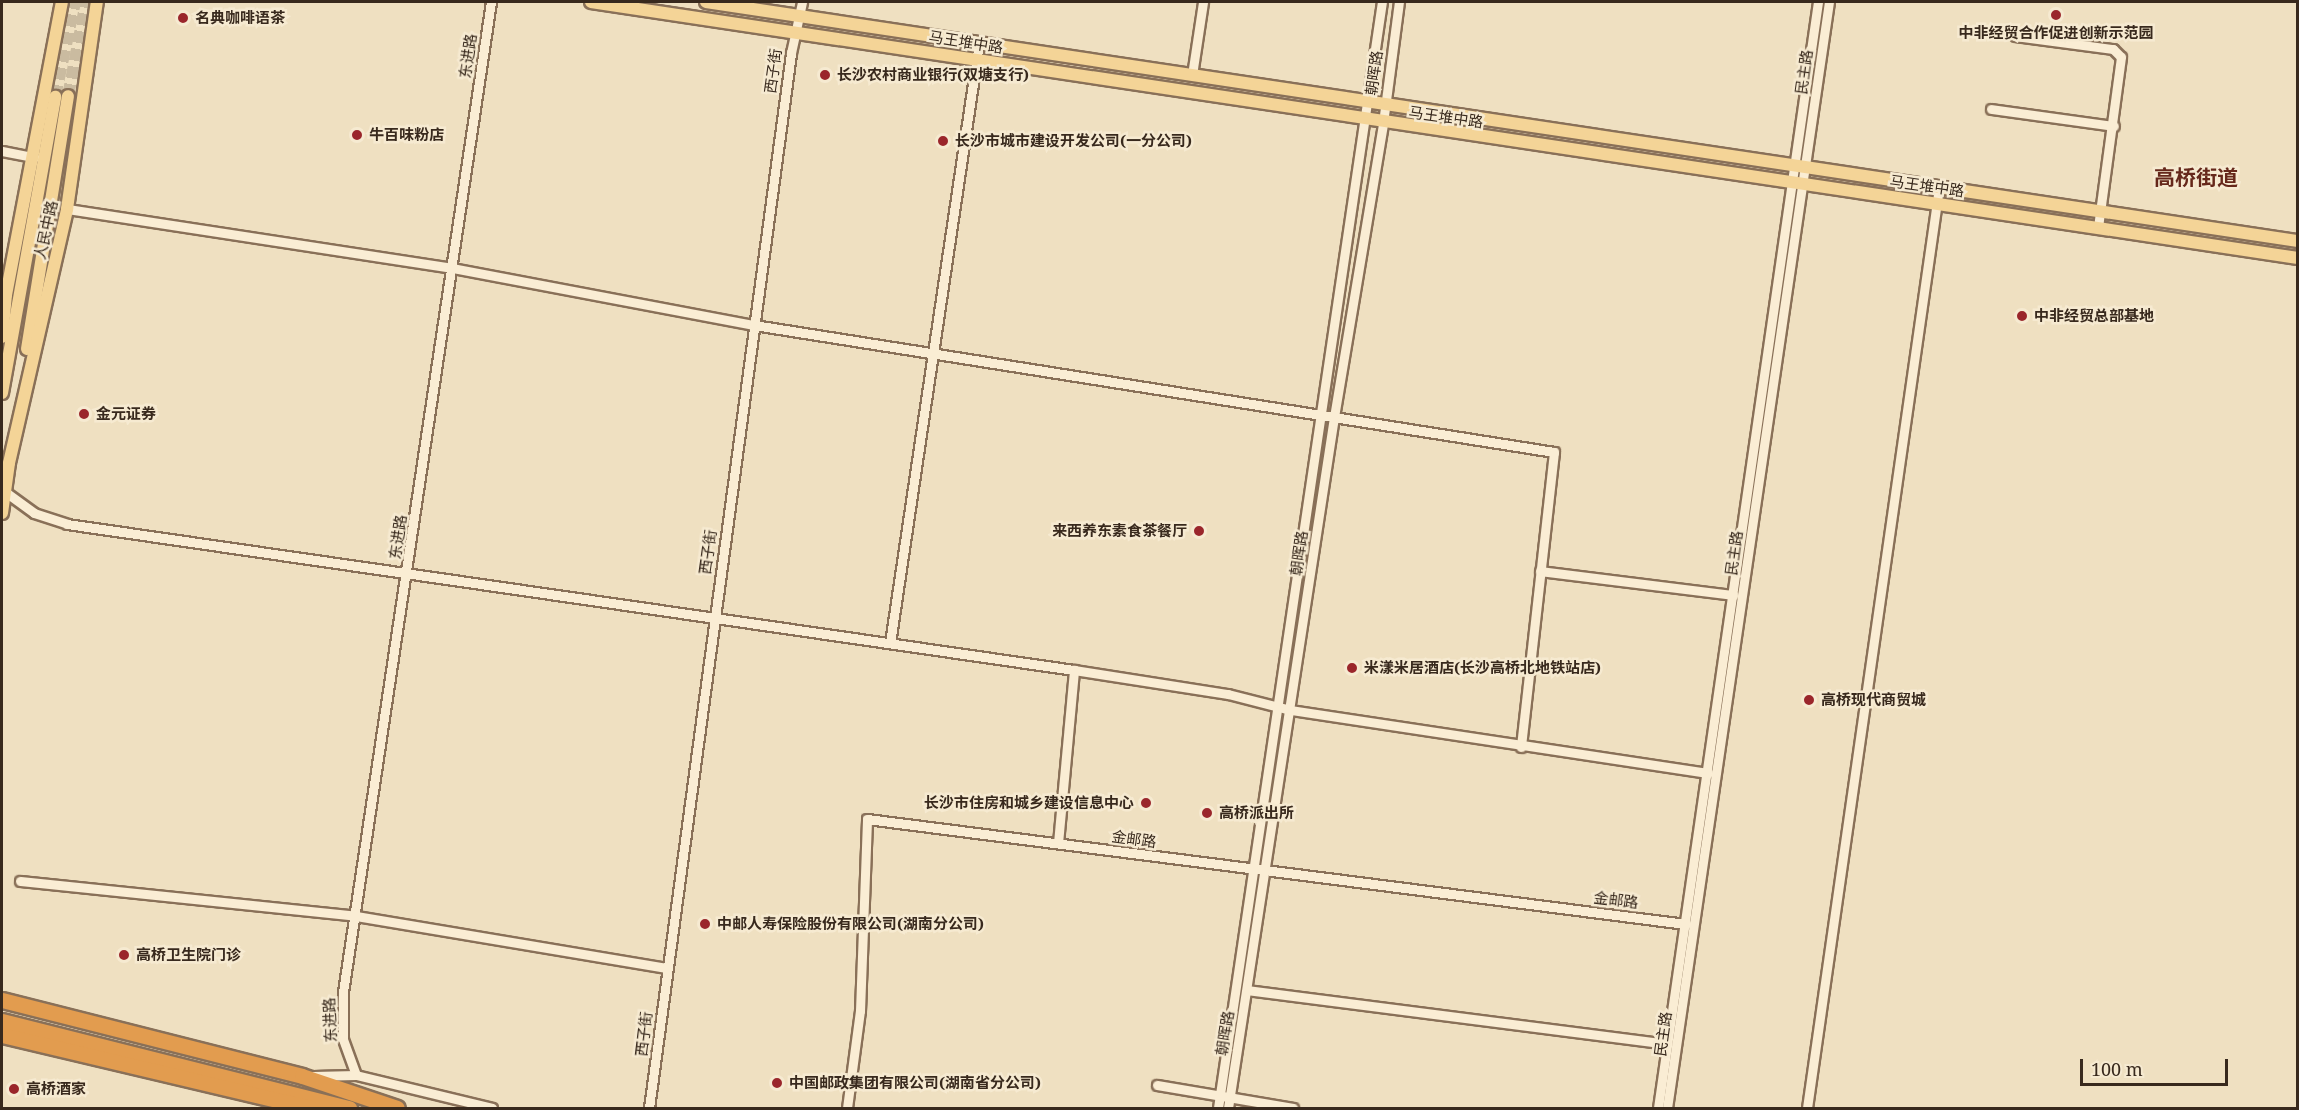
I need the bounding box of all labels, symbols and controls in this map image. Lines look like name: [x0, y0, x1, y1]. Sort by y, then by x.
marker: 中非经贸合作促进创新示范园: [2049, 8, 2063, 22]
place label: 名典咖啡语茶: [195, 9, 285, 27]
marker: 名典咖啡语茶: [176, 11, 190, 25]
place label: 中非经贸合作促进创新示范园: [1959, 24, 2153, 42]
street label: 马王堆中路: [928, 27, 1004, 57]
street label: 东进路: [456, 32, 480, 80]
street label: 西子街: [761, 47, 785, 95]
street label: 民主路: [1792, 48, 1816, 96]
street label: 朝晖路: [1362, 49, 1386, 97]
place label: 长沙农村商业银行(双塘支行): [837, 66, 1029, 84]
marker: 长沙农村商业银行(双塘支行): [818, 68, 832, 82]
street label: 马王堆中路: [1408, 103, 1484, 131]
place label: 牛百味粉店: [369, 126, 444, 144]
marker: 牛百味粉店: [350, 128, 364, 142]
place label: 长沙市城市建设开发公司(一分公司): [955, 132, 1192, 150]
marker: 长沙市城市建设开发公司(一分公司): [936, 134, 950, 148]
district label: 高桥街道: [2154, 164, 2238, 190]
street label: 马王堆中路: [1889, 172, 1965, 200]
street label: 人民中路: [31, 199, 61, 261]
place label: 中非经贸总部基地: [2034, 307, 2154, 325]
marker: 中非经贸总部基地: [2015, 309, 2029, 323]
place label: 金元证券: [96, 405, 156, 423]
marker: 金元证券: [77, 407, 91, 421]
street label: 东进路: [386, 513, 410, 561]
place label: 来西养东素食茶餐厅: [1052, 522, 1187, 540]
marker: 来西养东素食茶餐厅: [1192, 524, 1206, 538]
street label: 西子街: [696, 528, 720, 576]
street label: 朝晖路: [1287, 529, 1311, 577]
street label: 民主路: [1722, 529, 1746, 577]
place label: 米漾米居酒店(长沙高桥北地铁站店): [1364, 659, 1601, 677]
marker: 米漾米居酒店(长沙高桥北地铁站店): [1345, 661, 1359, 675]
place label: 高桥现代商贸城: [1821, 691, 1926, 709]
marker: 高桥现代商贸城: [1802, 693, 1816, 707]
place label: 长沙市住房和城乡建设信息中心: [924, 794, 1134, 812]
marker: 长沙市住房和城乡建设信息中心: [1139, 796, 1153, 810]
place label: 高桥派出所: [1219, 804, 1294, 822]
marker: 高桥派出所: [1200, 806, 1214, 820]
street label: 金邮路: [1110, 827, 1158, 851]
street label: 金邮路: [1593, 888, 1639, 912]
place label: 中邮人寿保险股份有限公司(湖南分公司): [717, 915, 984, 933]
marker: 中邮人寿保险股份有限公司(湖南分公司): [698, 917, 712, 931]
place label: 高桥卫生院门诊: [136, 946, 241, 964]
marker: 高桥卫生院门诊: [117, 948, 131, 962]
street label: 东进路: [320, 997, 340, 1043]
street label: 朝晖路: [1213, 1009, 1237, 1057]
street label: 民主路: [1651, 1010, 1675, 1058]
street label: 西子街: [632, 1011, 656, 1057]
scale bar: [2083, 1047, 2232, 1085]
text: 100 m: [2091, 1057, 2143, 1081]
place label: 中国邮政集团有限公司(湖南省分公司): [789, 1074, 1041, 1092]
marker: 中国邮政集团有限公司(湖南省分公司): [770, 1076, 784, 1090]
place label: 高桥酒家: [26, 1080, 86, 1098]
marker: 高桥酒家: [7, 1082, 21, 1096]

